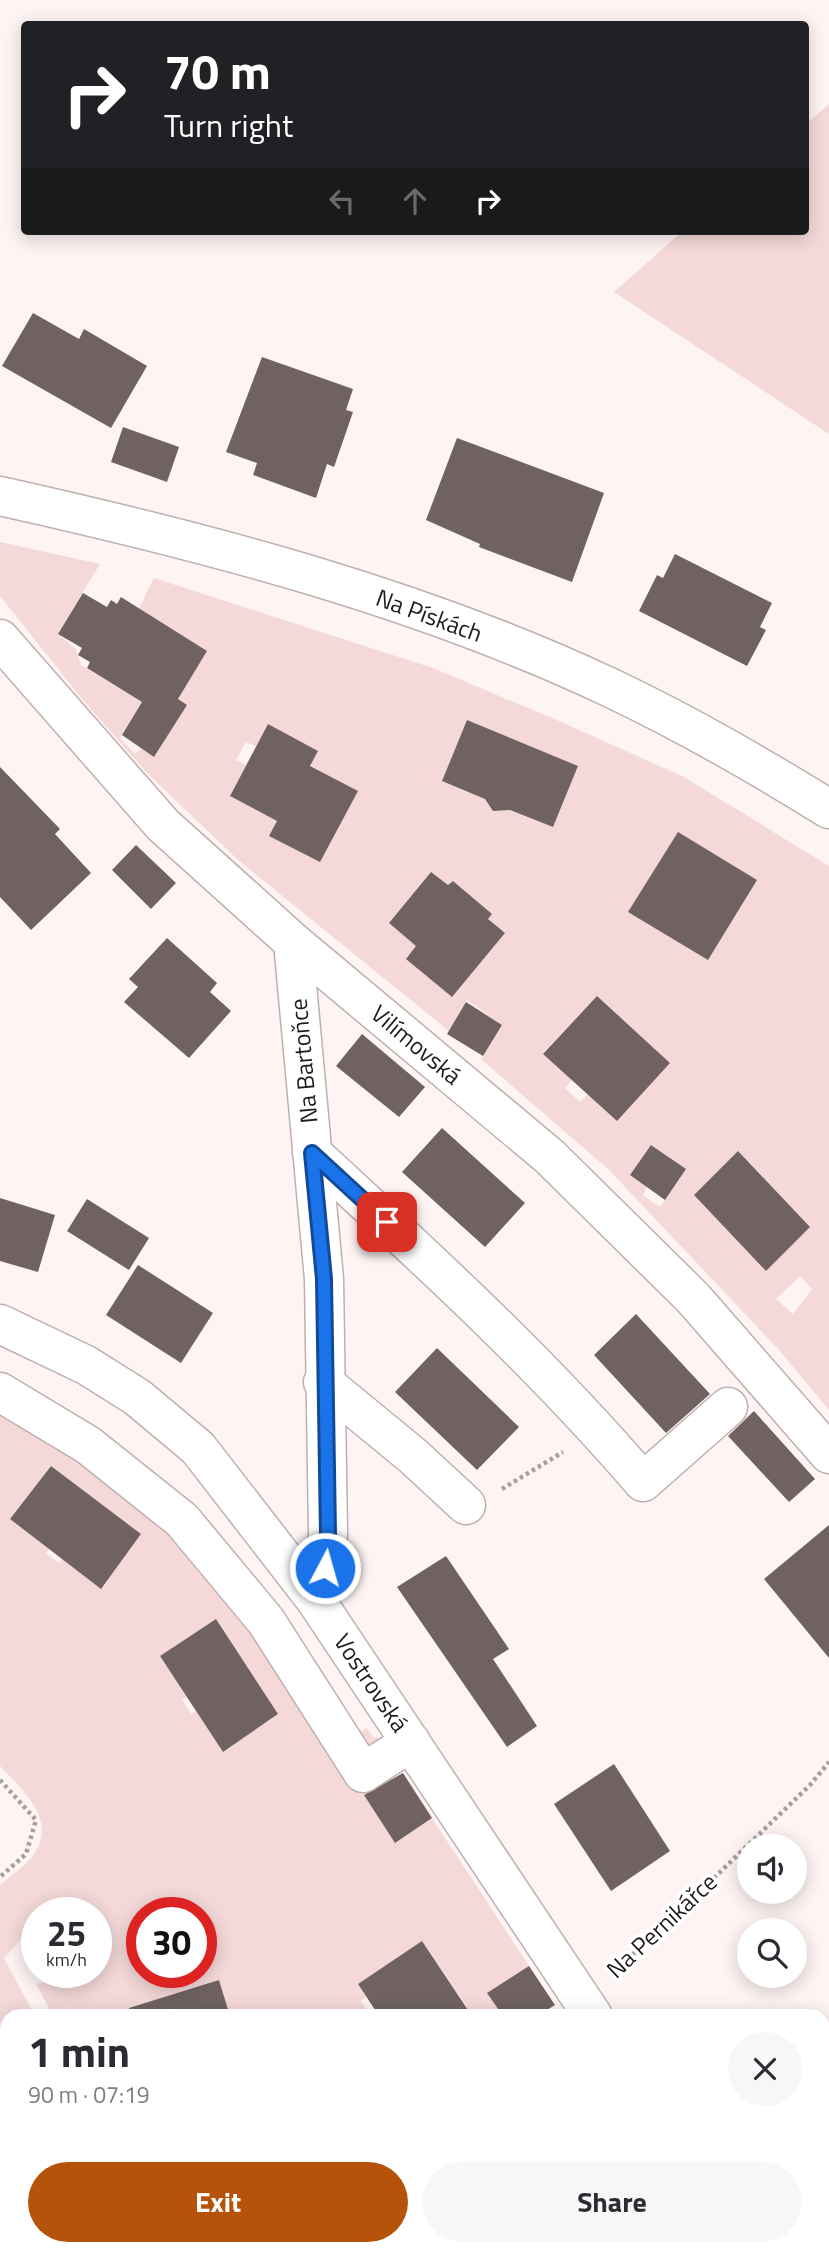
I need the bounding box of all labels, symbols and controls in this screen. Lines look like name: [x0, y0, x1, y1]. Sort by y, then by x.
text: 70 m: [164, 33, 271, 108]
icon: right: [49, 49, 140, 140]
text: Turn right: [164, 101, 293, 149]
icon: left: [323, 182, 361, 220]
icon: ahead: [396, 182, 434, 220]
icon: right: [469, 182, 507, 220]
street label: Na Pískách: [371, 579, 488, 651]
street label: Vilímovská: [363, 996, 470, 1093]
street label: Na Bartoňce: [280, 997, 326, 1125]
pin: [357, 1192, 417, 1252]
icon: arrive: [368, 1203, 406, 1241]
position arrow: [288, 1531, 362, 1605]
street label: Vostrovská: [326, 1626, 418, 1739]
map controls: [737, 1834, 807, 1988]
button: sound: [737, 1834, 807, 1904]
street label: Na Pernikářce: [598, 1864, 725, 1986]
speed limit sign: 30: [126, 1897, 217, 1988]
text: 25: [47, 1906, 86, 1960]
button: search: [737, 1918, 807, 1988]
text: km/h: [46, 1946, 87, 1973]
text: 1 min: [28, 2019, 130, 2083]
button: close: [728, 2032, 802, 2106]
text: 90 m · 07:19: [28, 2077, 150, 2112]
button: Exit: [28, 2162, 408, 2242]
button: Share: [422, 2162, 802, 2242]

